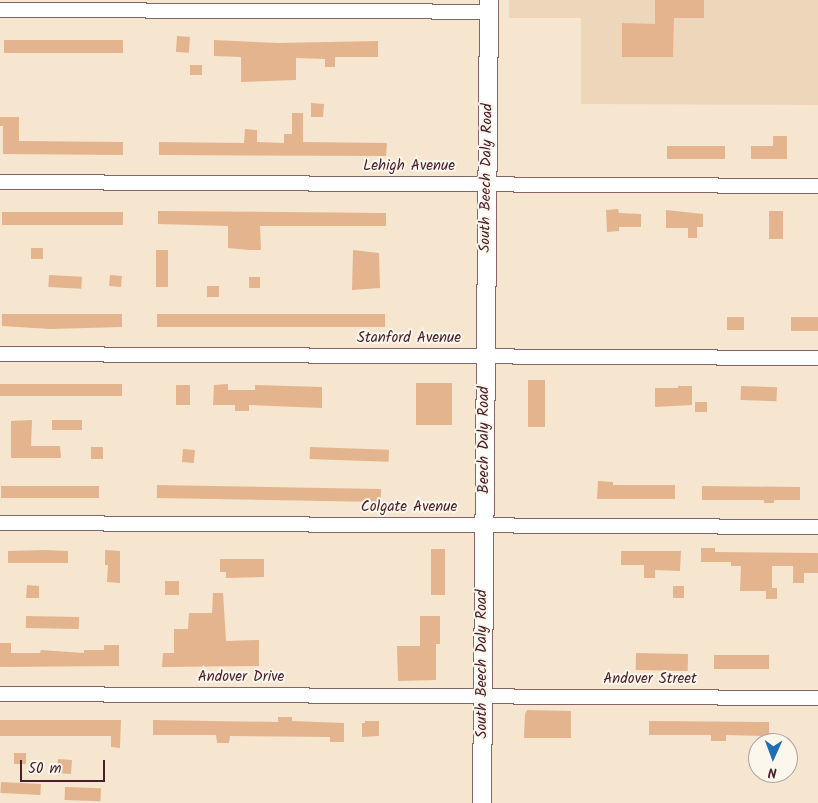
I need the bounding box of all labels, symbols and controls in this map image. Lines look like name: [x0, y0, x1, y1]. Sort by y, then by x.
street label: South Beech Daly Road: [477, 103, 497, 253]
street label: Lehigh Avenue: [363, 158, 455, 176]
street label: Stanford Avenue: [357, 330, 461, 348]
street label: Beech Daly Road: [476, 386, 494, 494]
street label: Colgate Avenue: [361, 499, 457, 517]
street label: South Beech Daly Road: [474, 589, 492, 739]
street label: Andover Drive: [198, 669, 284, 687]
street label: Andover Street: [603, 671, 697, 689]
north arrow: [748, 733, 798, 783]
scale bar: [22, 750, 108, 782]
text: 50 m: [28, 757, 62, 781]
text: N: [768, 761, 777, 783]

